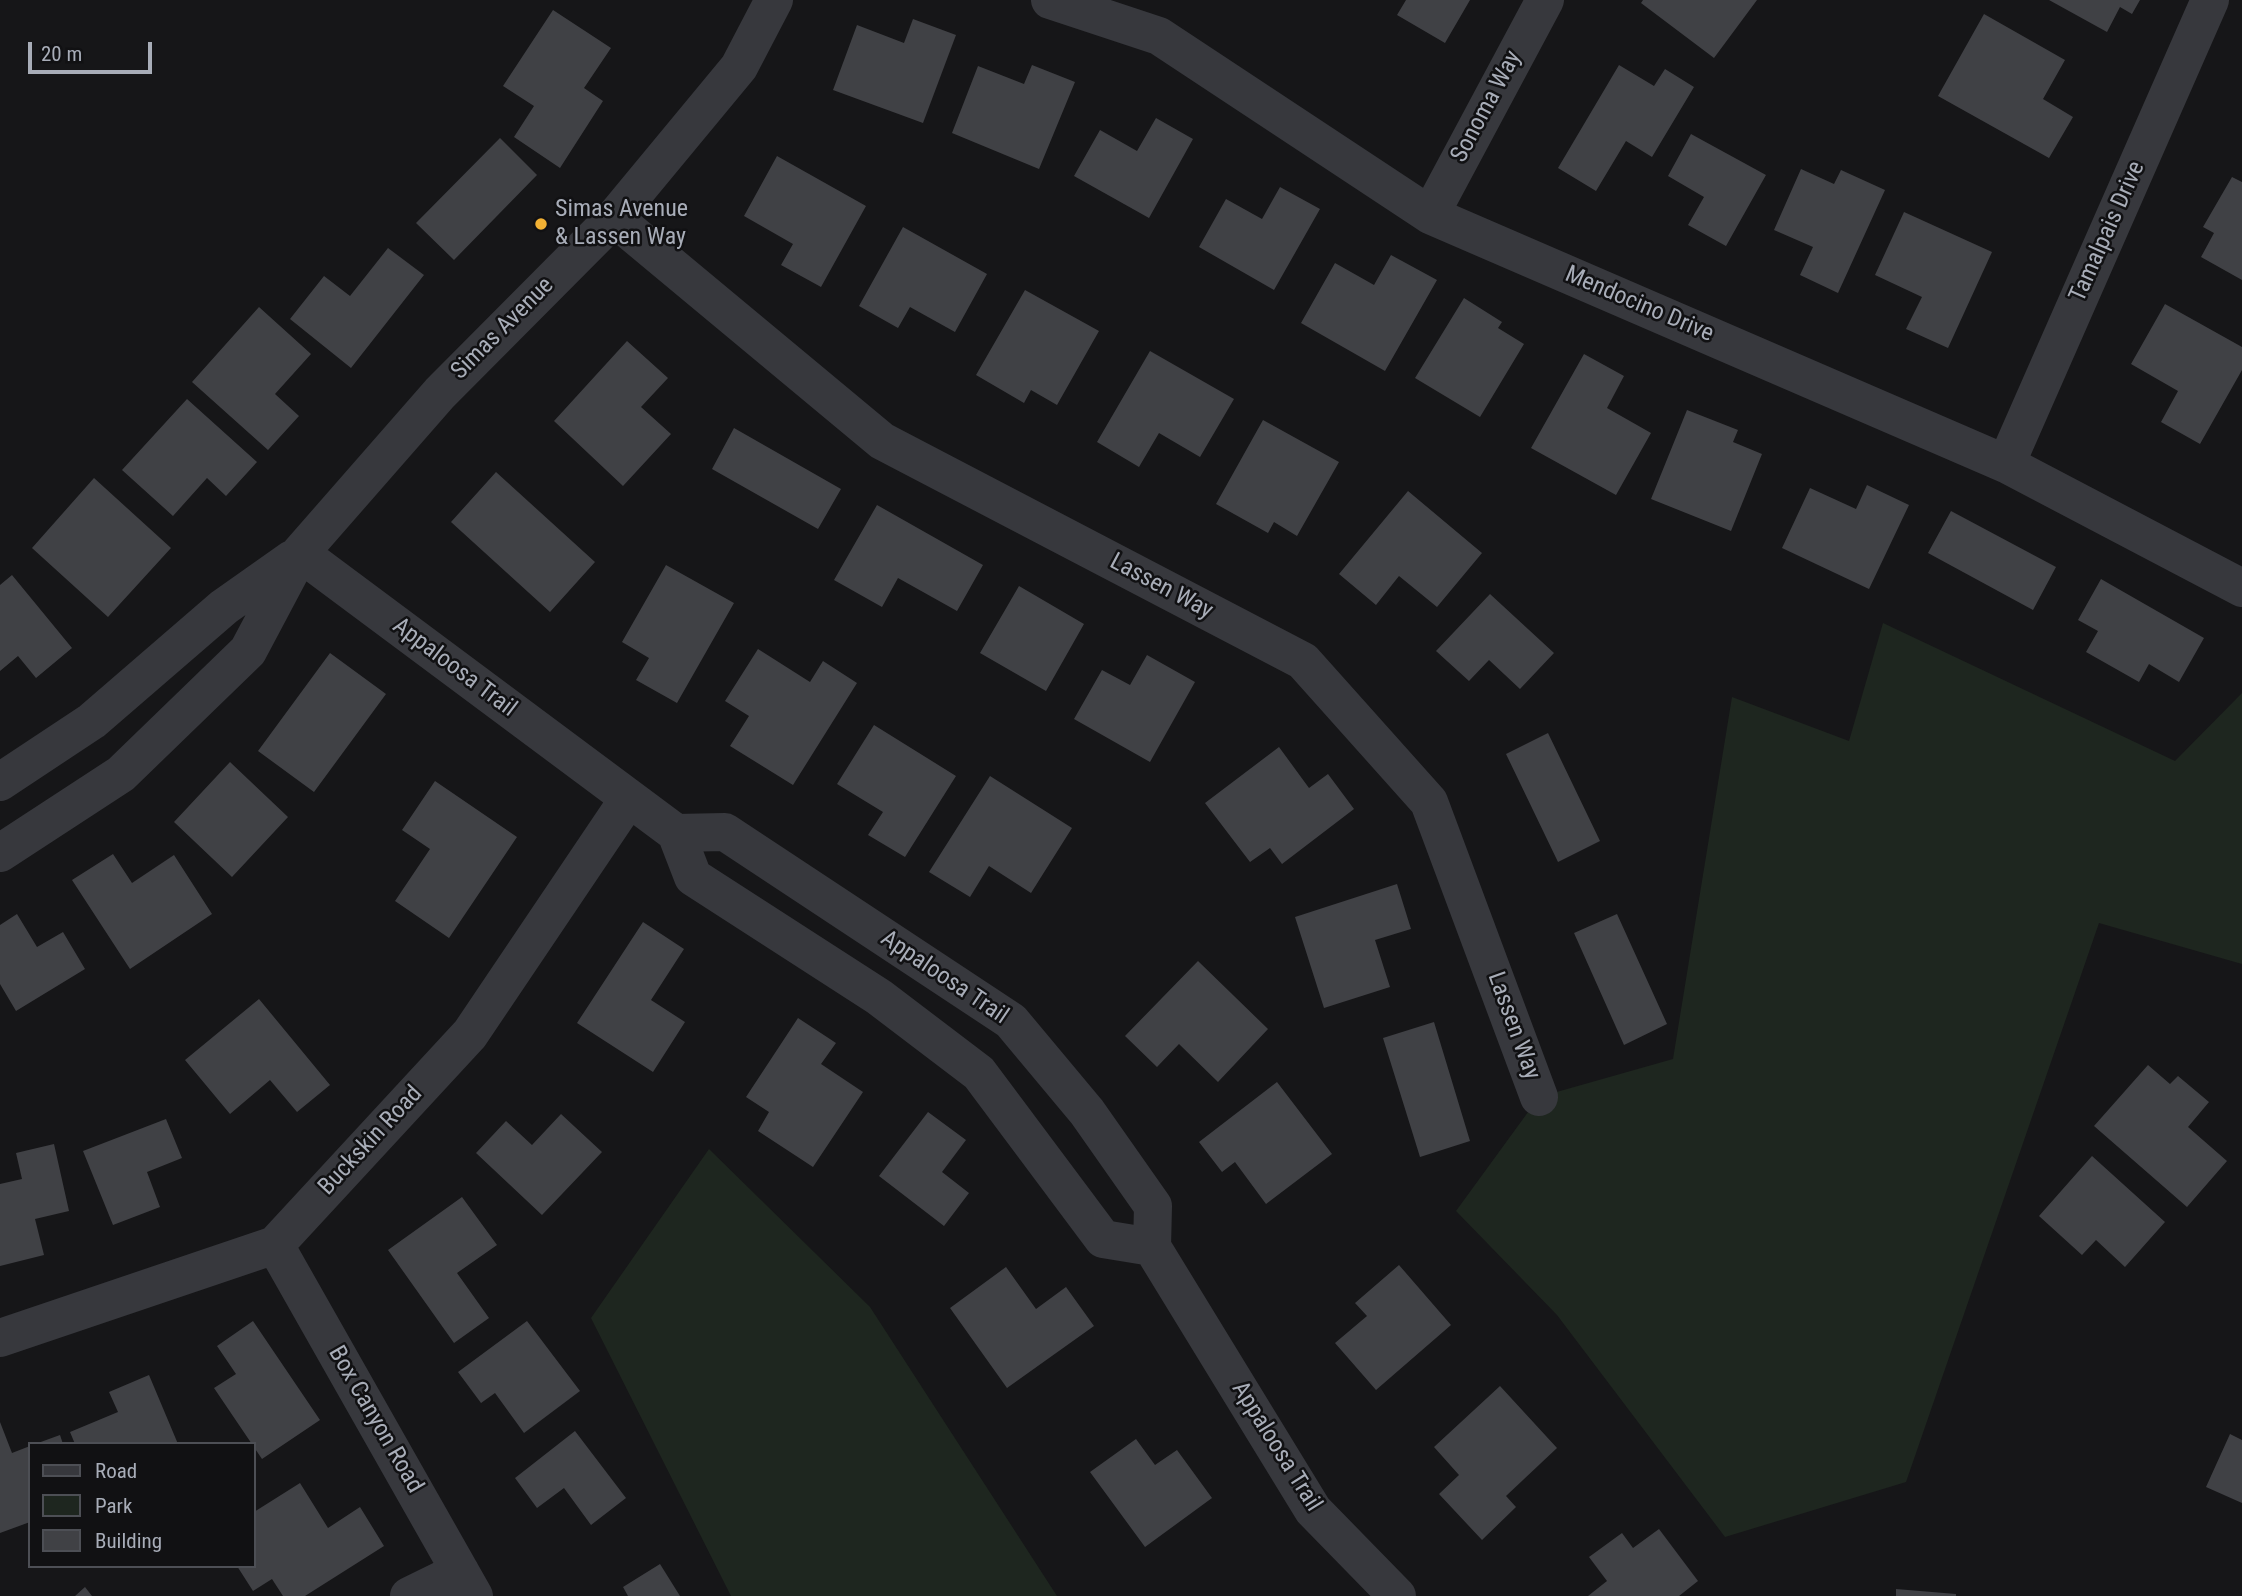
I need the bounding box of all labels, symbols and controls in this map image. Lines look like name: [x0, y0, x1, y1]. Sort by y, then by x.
scale bar: [32, 28, 156, 72]
text: 20 m: [41, 42, 82, 66]
street label: Sonoma Way: [1446, 46, 1528, 168]
street label: Tamalpais Drive: [2064, 157, 2152, 307]
place label: Simas Avenue & Lassen Way: [555, 196, 688, 252]
marker: Simas Avenue & Lassen Way: [533, 216, 549, 232]
street label: Mendocino Drive: [1560, 261, 1718, 349]
street label: Simas Avenue: [446, 272, 560, 386]
street label: Lassen Way: [1105, 548, 1217, 626]
street label: Appaloosa Trail: [386, 612, 522, 724]
street label: Appaloosa Trail: [875, 925, 1013, 1031]
street label: Lassen Way: [1480, 968, 1546, 1084]
street label: Buckskin Road: [313, 1080, 429, 1202]
street label: Box Canyon Road: [321, 1341, 429, 1499]
street label: Appaloosa Trail: [1225, 1377, 1327, 1517]
legend: [28, 1442, 256, 1568]
text: Road: [95, 1459, 137, 1483]
text: Park: [95, 1494, 132, 1518]
text: Building: [95, 1529, 162, 1553]

